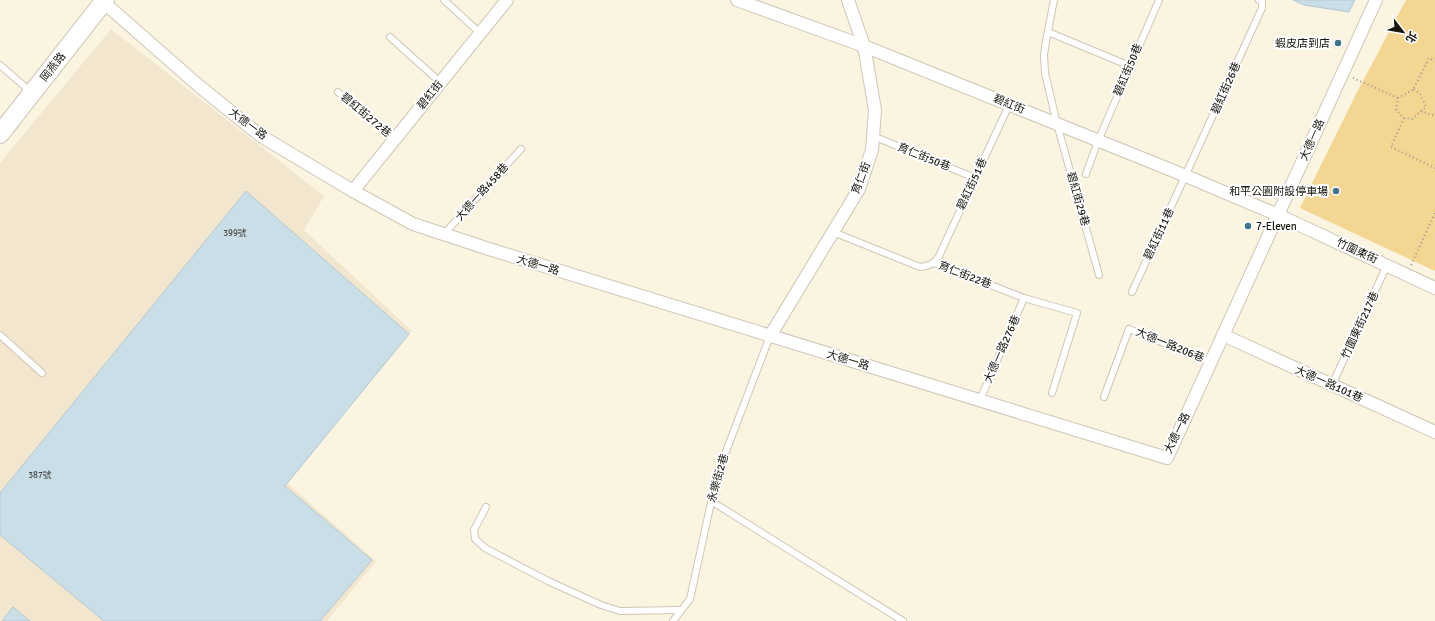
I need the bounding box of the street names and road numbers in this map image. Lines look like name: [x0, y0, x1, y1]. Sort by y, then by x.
street label: 碧紅街50巷: [1111, 42, 1145, 98]
street label: 岡燕路: [38, 50, 68, 84]
street label: 碧紅街26巷: [1209, 60, 1243, 116]
street label: 碧紅街: [415, 78, 445, 112]
street label: 碧紅街272巷: [338, 90, 394, 140]
street label: 碧紅街: [991, 92, 1027, 116]
street label: 大德一路: [227, 106, 269, 142]
street label: 大德一路: [1297, 117, 1327, 163]
street label: 育仁街50巷: [896, 141, 952, 173]
street label: 碧紅街51巷: [954, 156, 990, 212]
street label: 育仁街: [849, 160, 873, 196]
street label: 大德一路458巷: [453, 161, 511, 223]
street label: 碧紅街29巷: [1064, 170, 1092, 228]
street label: 碧紅街11巷: [1141, 206, 1177, 262]
street label: 竹圍東街: [1334, 236, 1380, 266]
street label: 大德一路: [515, 252, 561, 278]
street label: 育仁街22巷: [937, 259, 993, 291]
street label: 竹圍東街217巷: [1339, 289, 1381, 361]
street label: 大德一路276巷: [981, 313, 1023, 385]
street label: 大德一路206巷: [1134, 325, 1206, 365]
street label: 大德一路: [825, 347, 871, 373]
street label: 大德一路101巷: [1293, 363, 1365, 405]
street label: 大德一路: [1162, 410, 1192, 456]
street label: 永樂街2巷: [705, 452, 731, 504]

